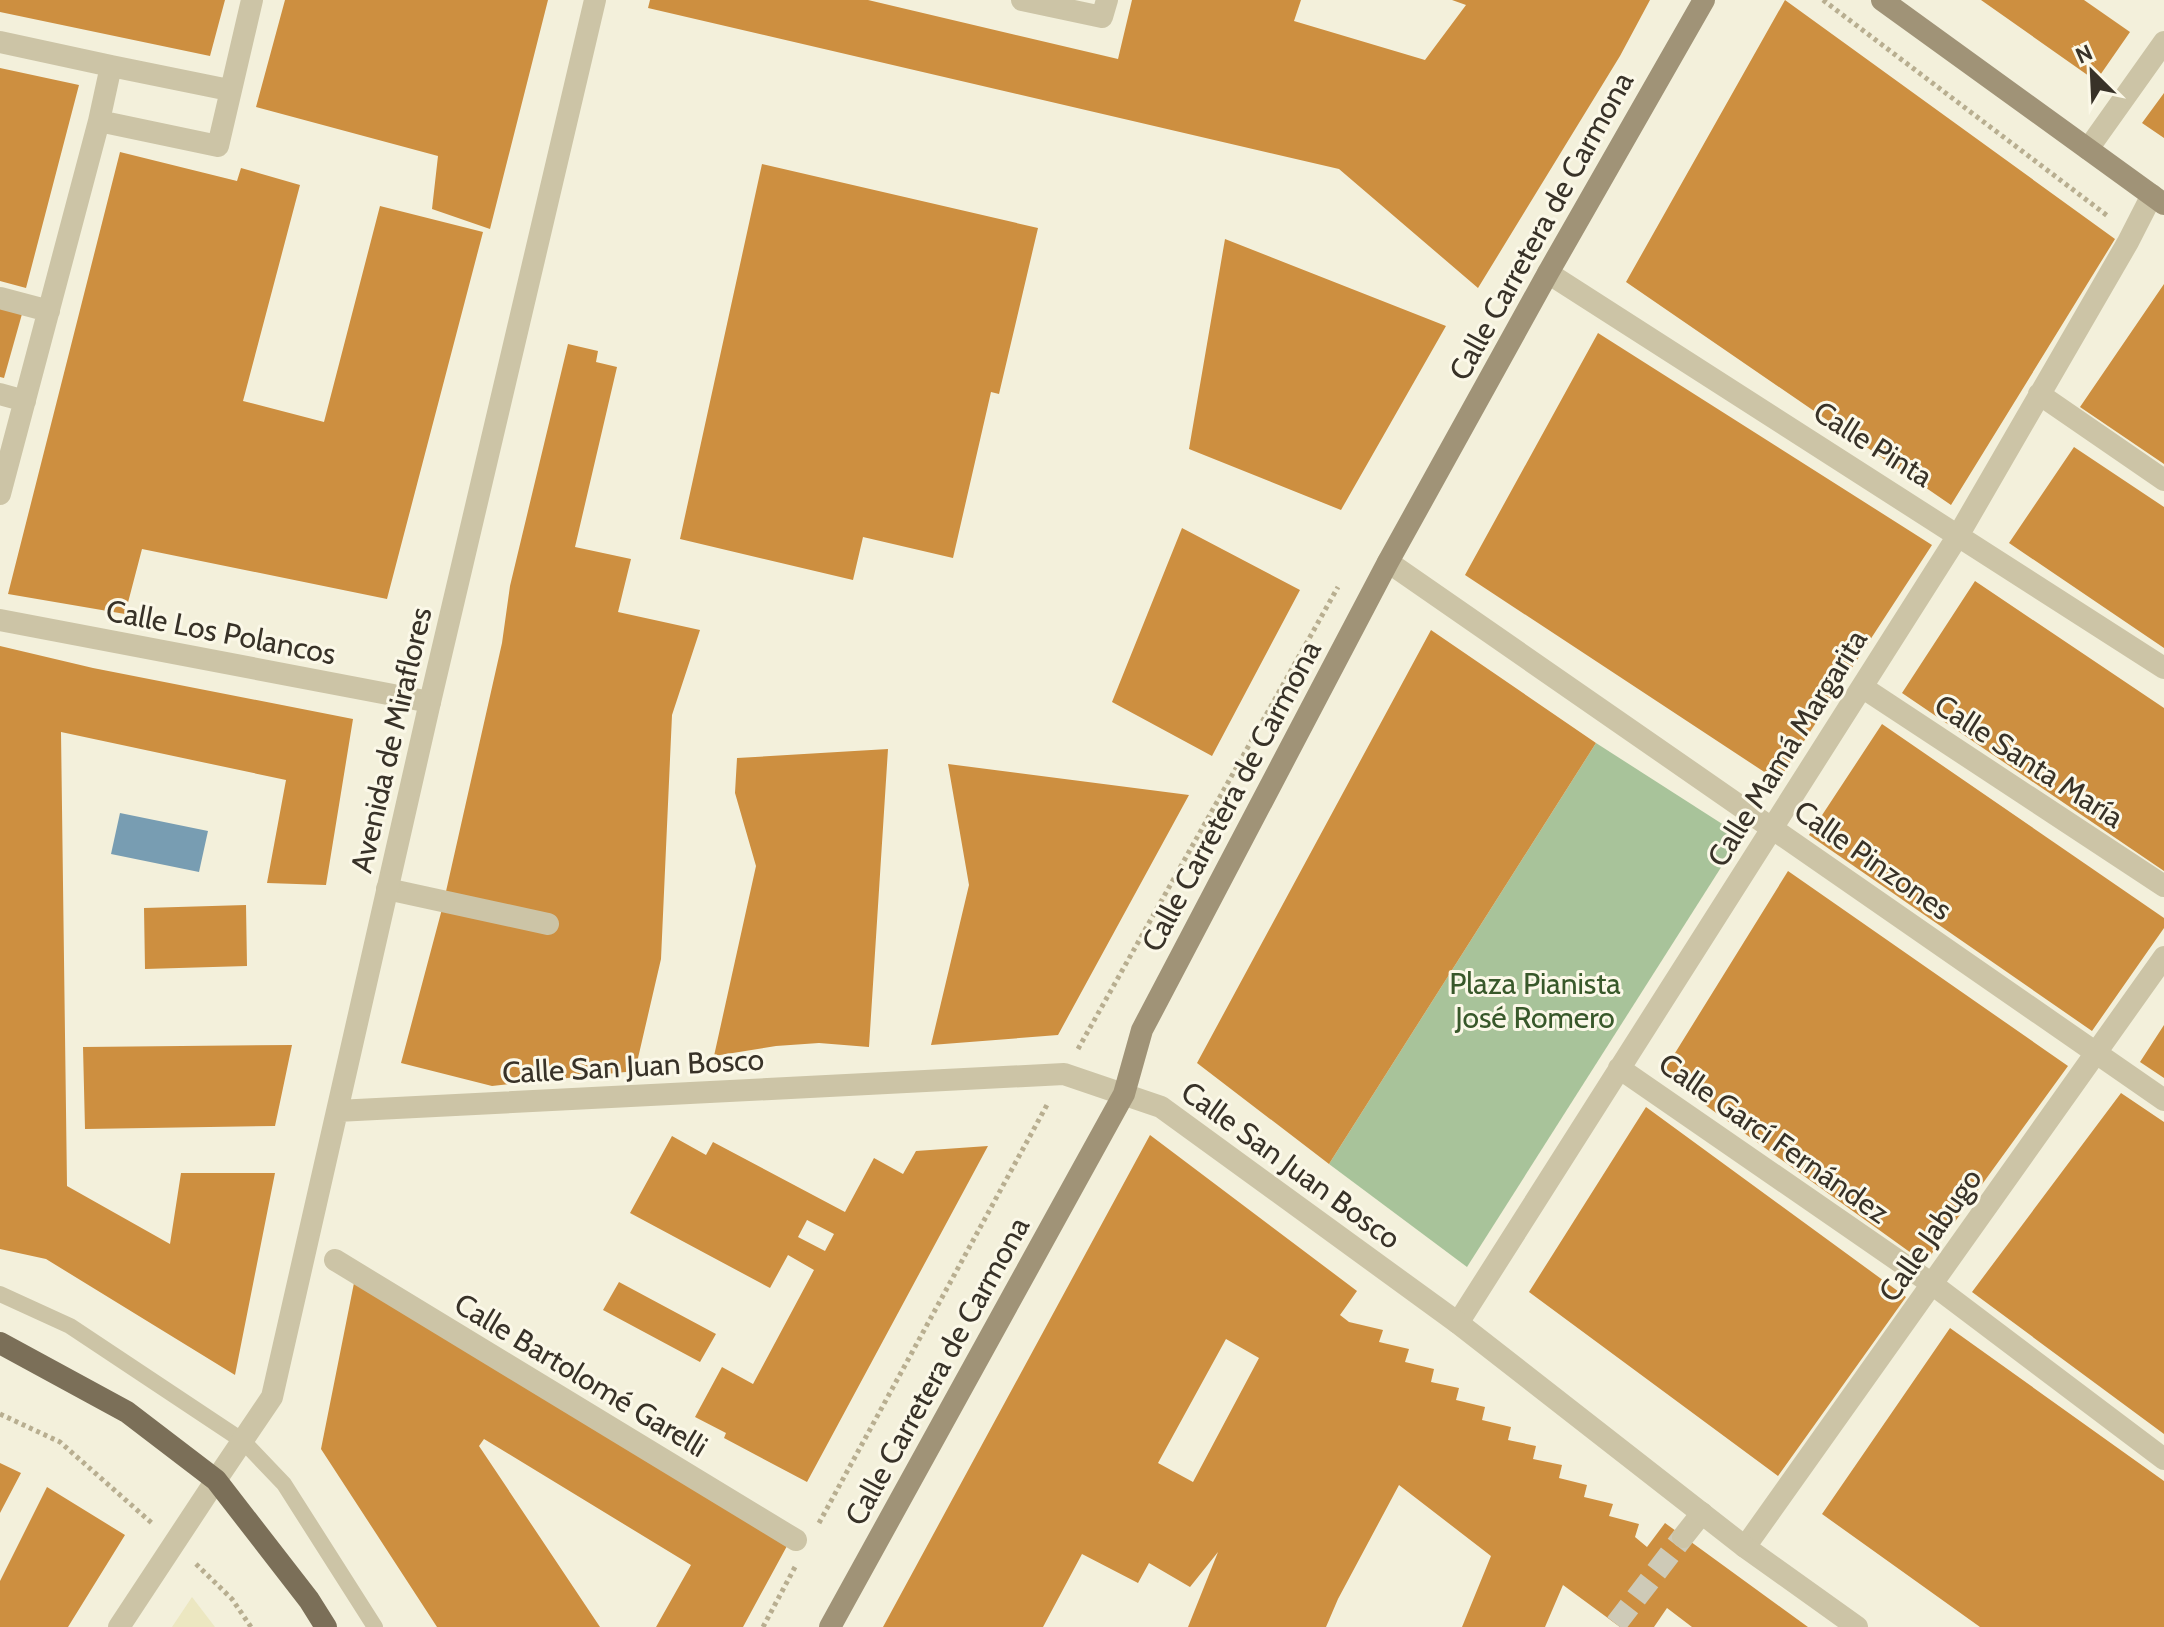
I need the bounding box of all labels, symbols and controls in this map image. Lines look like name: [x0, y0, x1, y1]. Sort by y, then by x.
north arrow: [2052, 32, 2132, 112]
text: N: [2071, 39, 2097, 70]
street label: Calle Carretera de Carmona: [1441, 65, 1642, 387]
street label: Calle Pinta: [1807, 393, 1940, 495]
street label: Calle Los Polancos: [103, 592, 339, 672]
street label: Avenida de Miraflores: [342, 604, 440, 876]
street label: Calle Mamá Margarita: [1699, 622, 1875, 873]
street label: Calle Carretera de Carmona: [1133, 634, 1329, 958]
street label: Calle Santa María: [1928, 686, 2131, 836]
street label: Calle Pinzones: [1787, 792, 1959, 928]
park label: Plaza Pianista José Romero: [1449, 965, 1621, 1036]
street label: Calle San Juan Bosco: [501, 1041, 765, 1091]
street label: Calle Garcí Fernández: [1652, 1045, 1896, 1231]
street label: Calle San Juan Bosco: [1174, 1073, 1408, 1257]
street label: Calle Jabugo: [1871, 1161, 1989, 1309]
street label: Calle Carretera de Carmona: [837, 1210, 1038, 1532]
street label: Calle Bartolomé Garelli: [448, 1285, 714, 1465]

